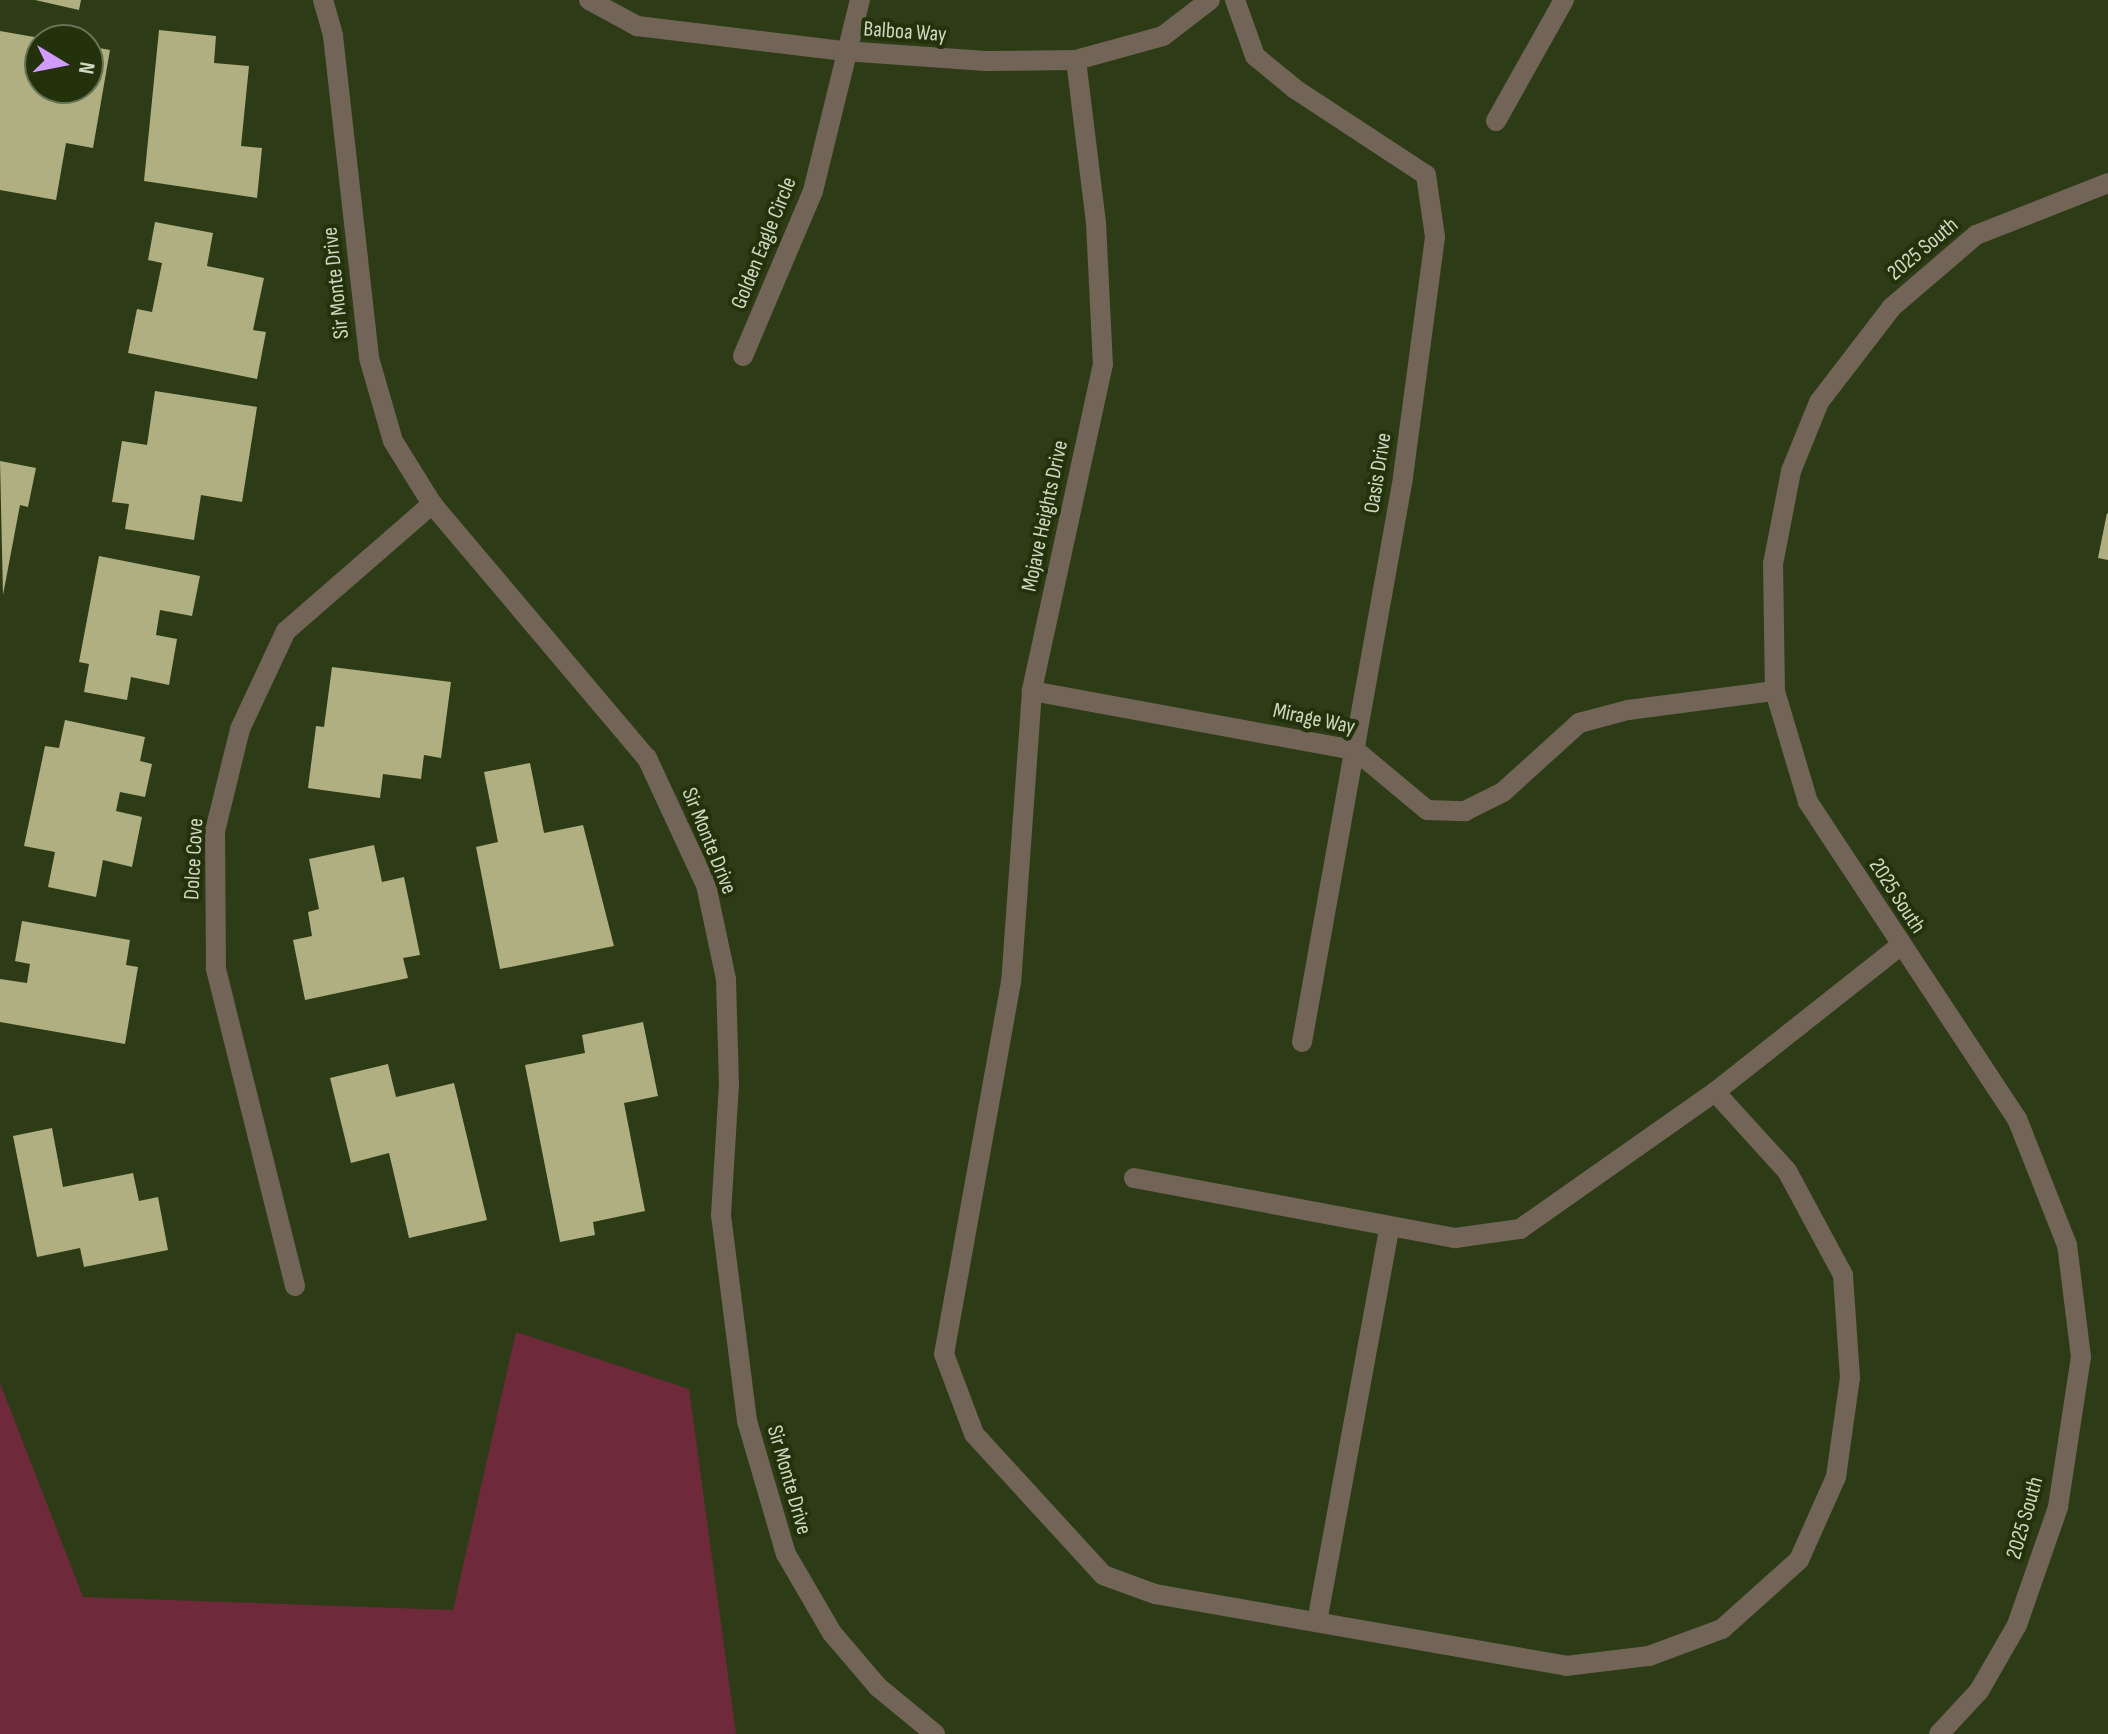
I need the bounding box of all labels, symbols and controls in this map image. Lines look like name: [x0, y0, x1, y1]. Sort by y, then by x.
street label: Balboa Way: [863, 16, 947, 48]
north arrow: [24, 24, 104, 104]
text: N: [72, 60, 100, 76]
street label: Golden Eagle Circle: [726, 173, 802, 313]
street label: 2025 South: [1882, 212, 1964, 286]
street label: Sir Monte Drive: [317, 226, 355, 340]
street label: Oasis Drive: [1359, 431, 1397, 515]
street label: Mojave Heights Drive: [1016, 438, 1074, 594]
street label: Mirage Way: [1271, 697, 1357, 741]
street label: Sir Monte Drive: [676, 784, 742, 898]
street label: Dolce Cove: [179, 818, 209, 900]
street label: 2025 South: [1863, 854, 1931, 938]
street label: Sir Monte Drive: [761, 1422, 817, 1538]
street label: 2025 South: [2001, 1474, 2049, 1562]

